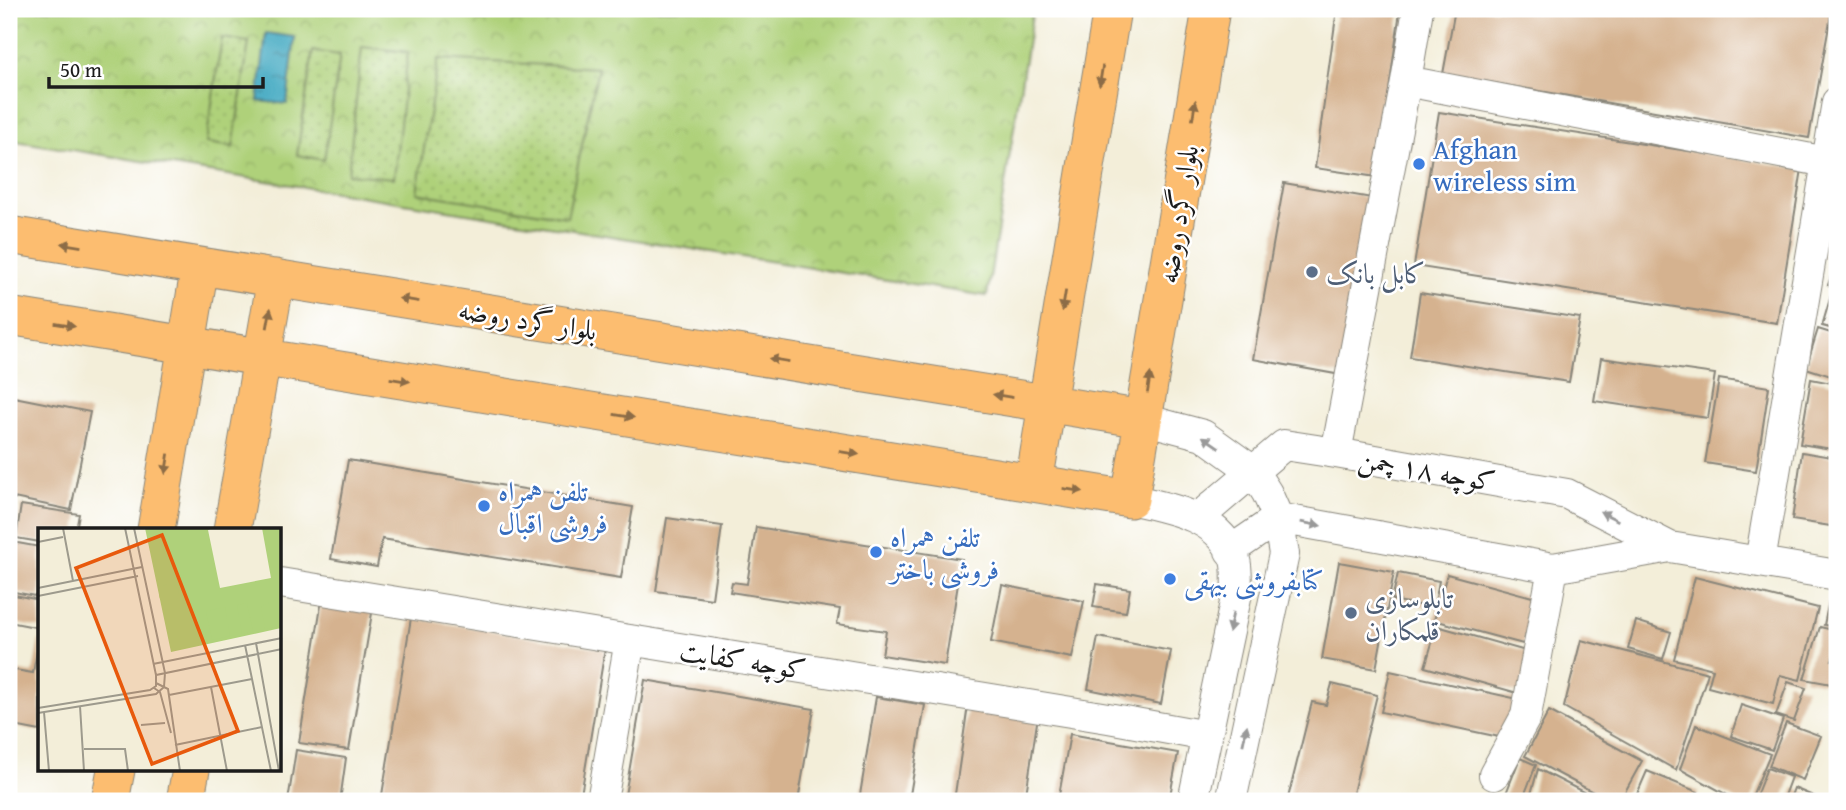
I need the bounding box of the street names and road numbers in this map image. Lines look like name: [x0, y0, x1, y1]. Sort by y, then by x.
street label: بلوار گرد روضه: [1146, 142, 1208, 286]
street label: بلوار گرد روضه: [456, 288, 600, 350]
street label: كوچه ١٨ چمن: [1355, 437, 1499, 501]
street label: کوچه کفایت: [677, 629, 809, 689]

